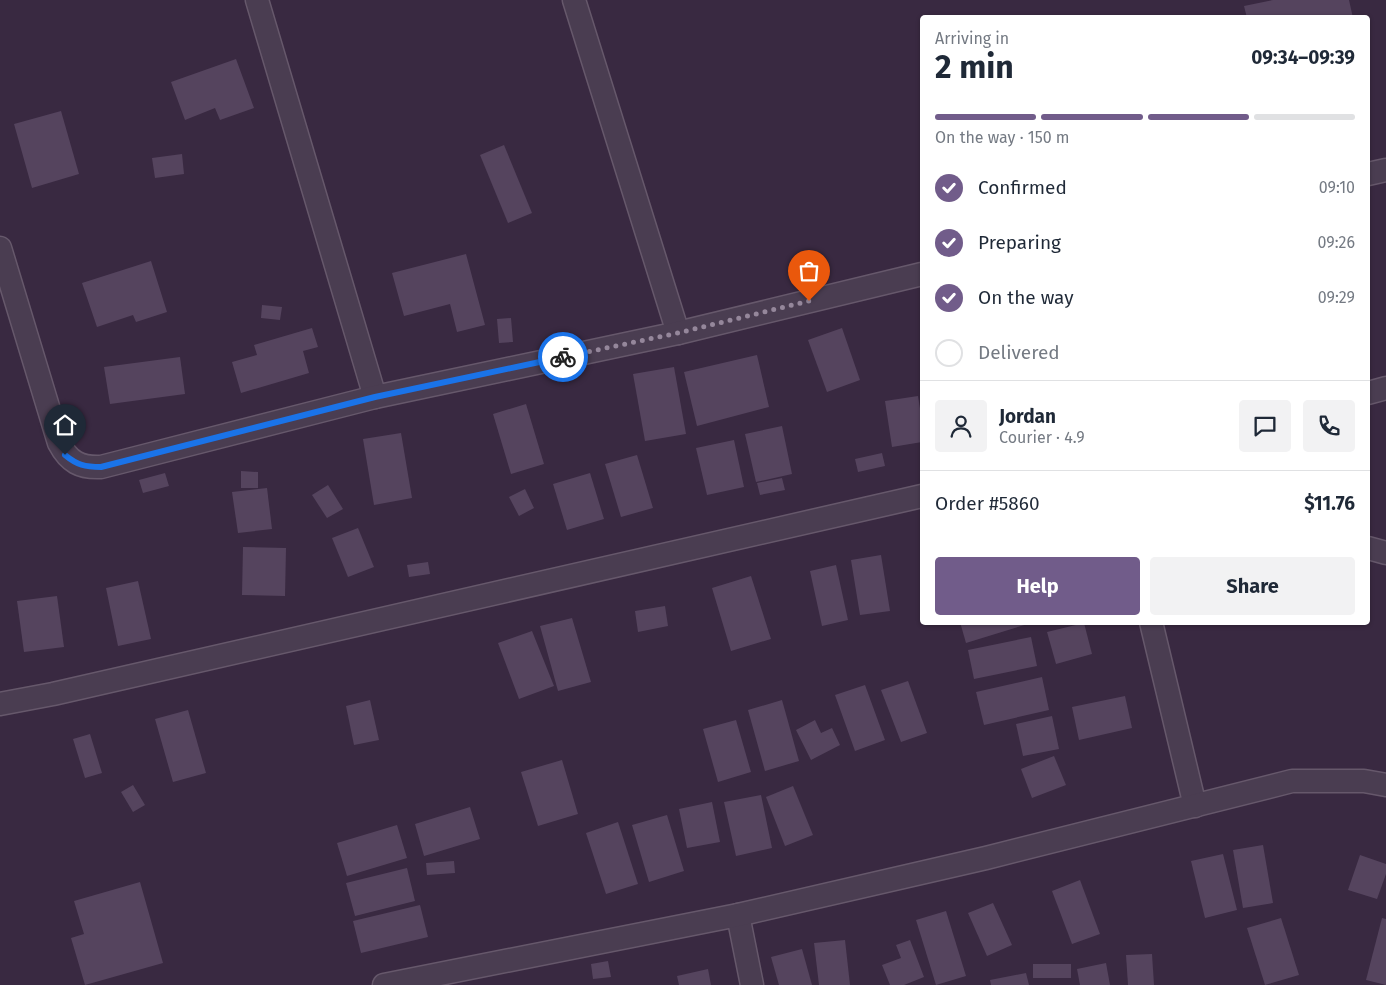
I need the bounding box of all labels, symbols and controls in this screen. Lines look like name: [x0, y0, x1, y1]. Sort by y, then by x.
text: Arriving in: [935, 29, 1009, 48]
text: 09:34–09:39: [1251, 46, 1355, 69]
text: 2 min: [935, 48, 1014, 86]
text: On the way · 150 m: [935, 128, 1070, 147]
icon: check: [935, 174, 963, 202]
text: Confirmed: [978, 176, 1067, 199]
text: 09:10: [1319, 178, 1355, 197]
icon: check: [935, 229, 963, 257]
text: Preparing: [978, 231, 1061, 254]
text: 09:26: [1318, 233, 1355, 252]
pin: [788, 250, 830, 301]
icon: bag: [795, 257, 823, 285]
icon: check: [935, 284, 963, 312]
text: On the way: [978, 286, 1074, 309]
text: 09:29: [1318, 288, 1355, 307]
courier: [538, 332, 588, 382]
text: Delivered: [978, 341, 1060, 364]
icon: bike: [549, 343, 577, 371]
button: person: [935, 400, 987, 452]
button: chat: [1239, 400, 1291, 452]
button: phone: [1303, 400, 1355, 452]
pin: [44, 404, 86, 455]
text: Jordan: [999, 405, 1056, 428]
icon: home: [51, 411, 79, 439]
text: Courier · 4.9: [999, 428, 1085, 447]
text: Order #5860: [935, 492, 1040, 515]
text: $11.76: [1304, 492, 1355, 515]
button: Help: [935, 557, 1140, 615]
button: Share: [1150, 557, 1355, 615]

